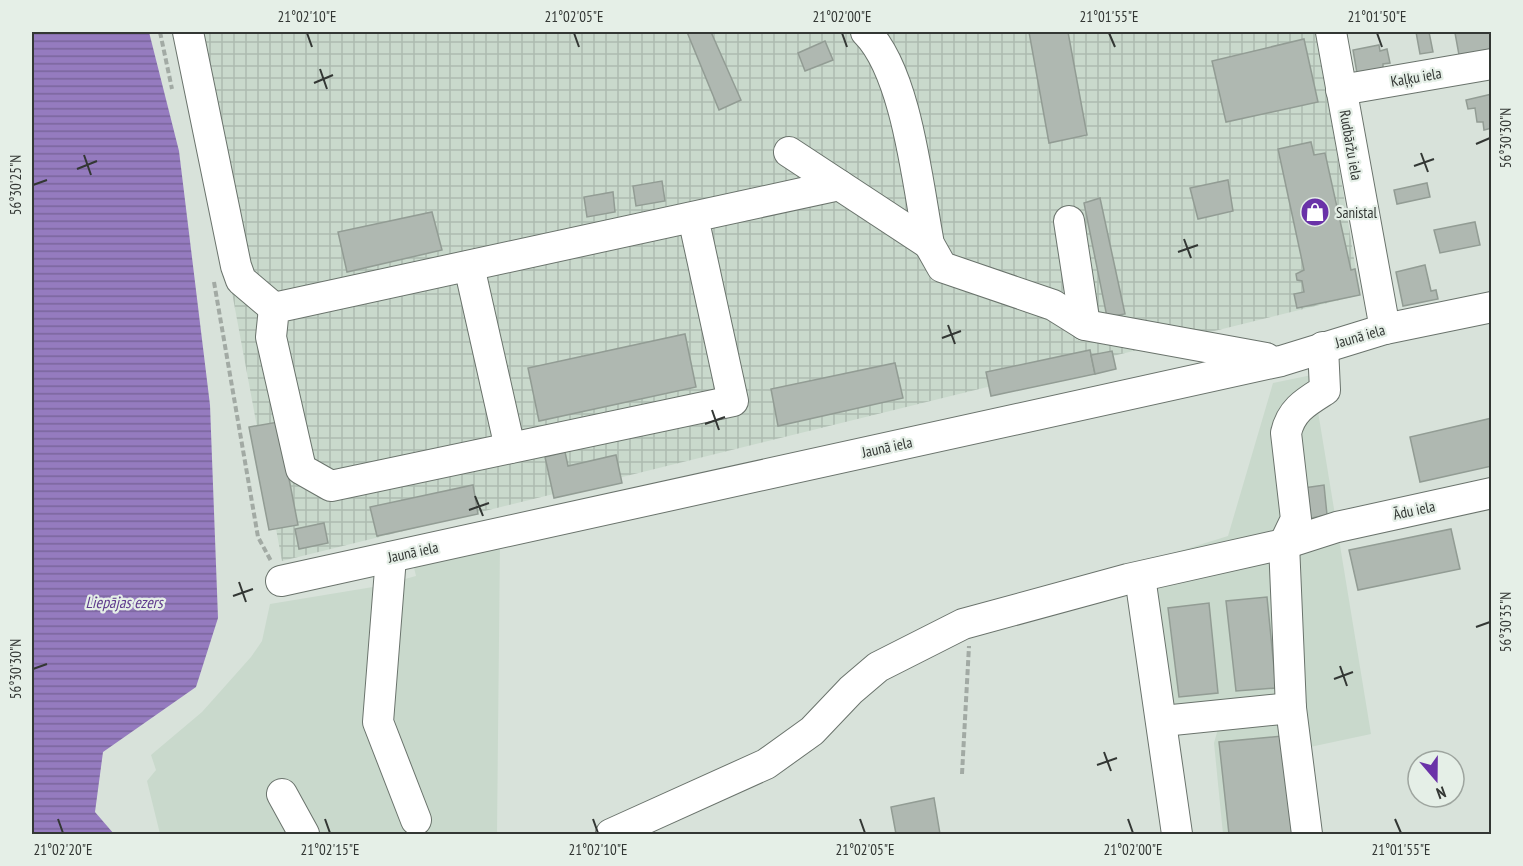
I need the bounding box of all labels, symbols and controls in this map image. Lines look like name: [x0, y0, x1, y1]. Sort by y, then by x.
text: 21°02'10"E: [277, 7, 337, 26]
text: 21°02'05"E: [544, 7, 604, 26]
text: 21°02'00"E: [812, 7, 872, 26]
text: 21°01'55"E: [1079, 7, 1139, 26]
text: 21°01'50"E: [1347, 7, 1407, 26]
street label: Kaļķu iela: [1389, 63, 1443, 91]
street label: Rudbāržu iela: [1335, 108, 1367, 182]
text: 56°30'30"N: [1496, 108, 1515, 168]
text: 56°30'25"N: [6, 155, 25, 215]
shop icon: Sanistal: [1299, 196, 1331, 228]
place label: Sanistal: [1336, 203, 1377, 222]
street label: Jaunā iela: [1332, 320, 1387, 352]
street label: Jaunā iela: [859, 432, 914, 462]
street label: Ādu iela: [1391, 496, 1437, 524]
street label: Jaunā iela: [385, 537, 440, 567]
water label: Liepājas ezers: [85, 592, 164, 612]
text: 56°30'35"N: [1496, 592, 1515, 652]
text: 56°30'30"N: [6, 639, 25, 699]
north arrow: [1406, 749, 1466, 809]
text: N: [1434, 782, 1449, 804]
text: 21°02'20"E: [33, 840, 93, 859]
text: 21°02'15"E: [300, 840, 360, 859]
text: 21°02'10"E: [568, 840, 628, 859]
text: 21°02'05"E: [835, 840, 895, 859]
text: 21°02'00"E: [1103, 840, 1163, 859]
text: 21°01'55"E: [1371, 840, 1431, 859]

